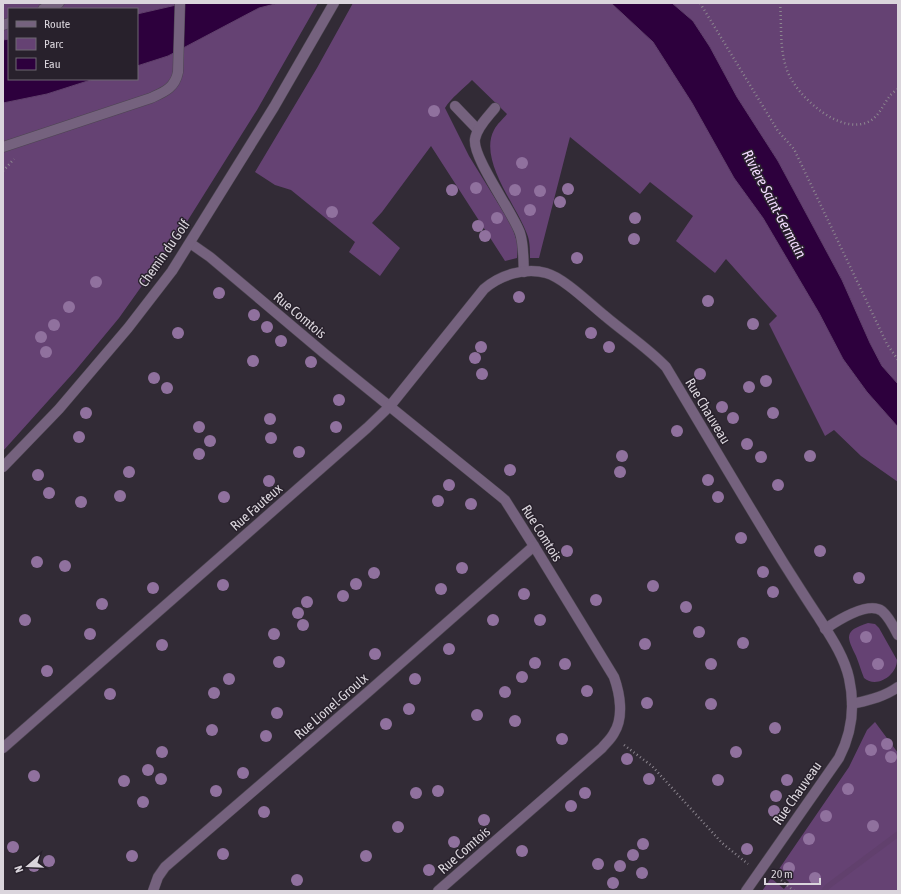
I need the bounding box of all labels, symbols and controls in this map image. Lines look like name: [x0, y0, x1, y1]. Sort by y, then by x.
legend: [8, 8, 138, 80]
text: Route: [44, 17, 70, 31]
text: Parc: [44, 37, 64, 51]
text: Eau: [44, 57, 61, 71]
water label: Rivière Saint-Germain: [739, 147, 810, 261]
street label: Chemin du Golf: [135, 216, 193, 290]
street label: Rue Comtois: [270, 288, 330, 342]
street label: Rue Chauveau: [682, 375, 734, 447]
street label: Rue Fauteux: [227, 480, 285, 534]
street label: Rue Comtois: [518, 502, 566, 564]
street label: Rue Lionel-Groulx: [291, 670, 371, 742]
street label: Rue Chauveau: [769, 758, 825, 828]
street label: Rue Comtois: [435, 823, 493, 877]
north arrow: [8, 846, 48, 886]
scale bar: [765, 860, 820, 886]
text: N: [12, 864, 25, 874]
text: 20 m: [771, 867, 793, 881]

